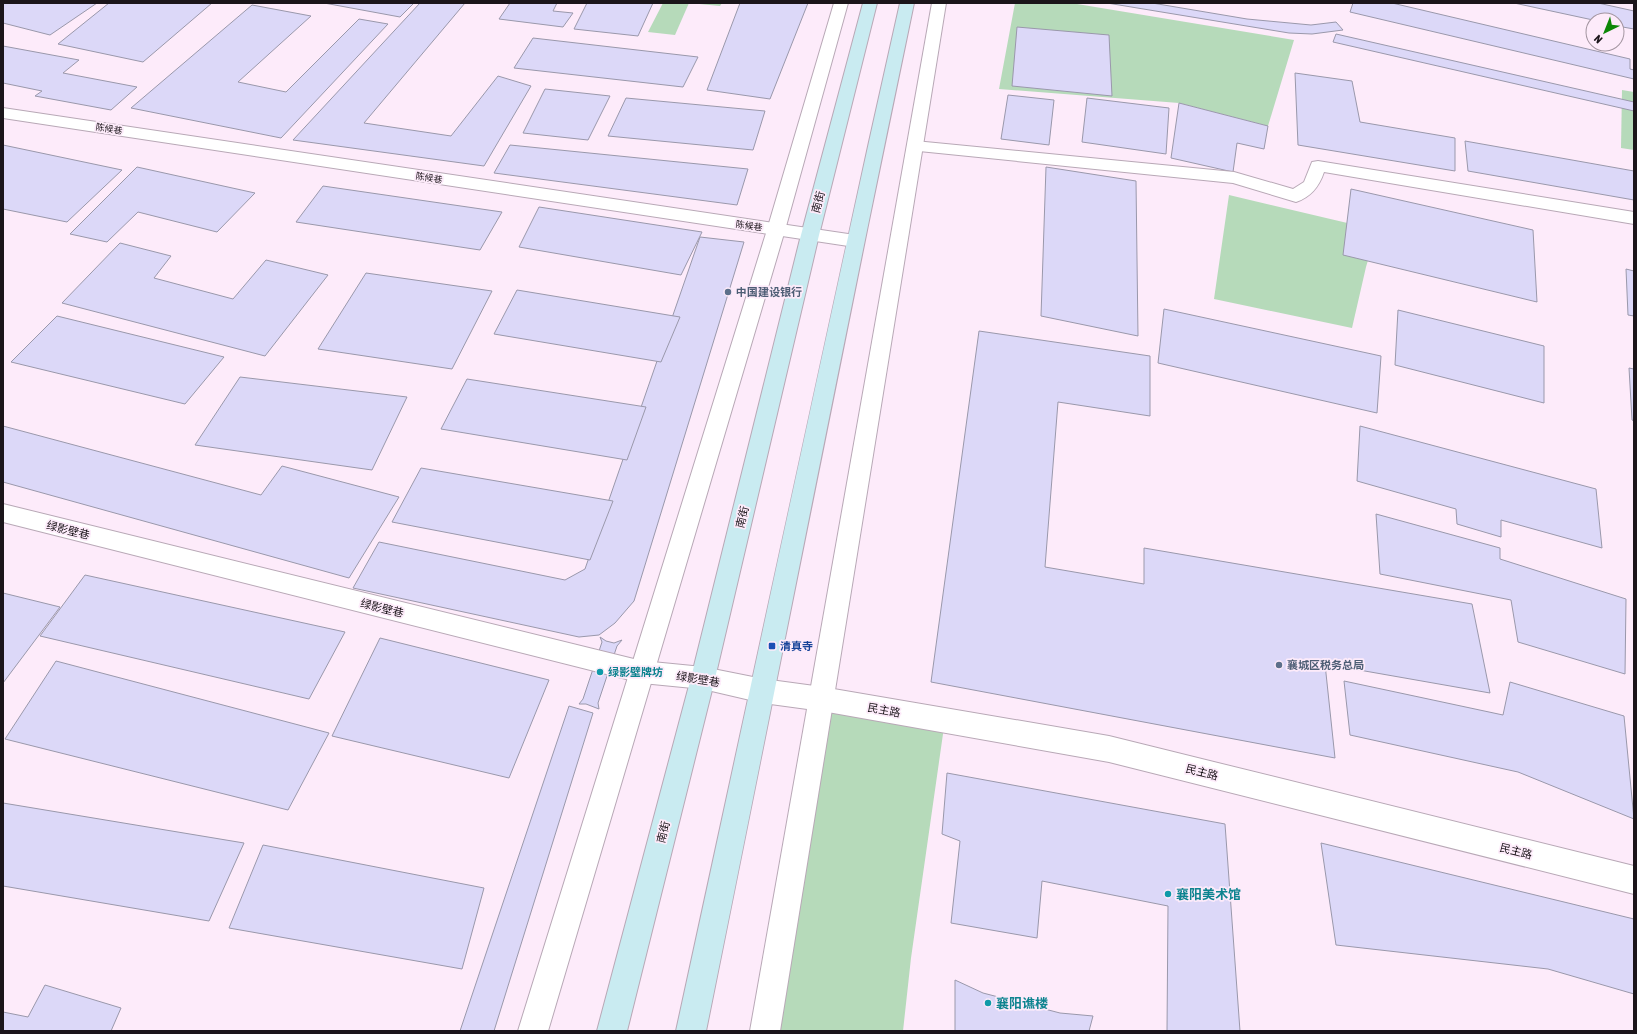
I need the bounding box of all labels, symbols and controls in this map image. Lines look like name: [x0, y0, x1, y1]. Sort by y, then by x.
north arrow: [1585, 12, 1625, 52]
text: N: [1592, 33, 1605, 46]
street label: 陈候巷: [95, 122, 123, 136]
street label: 陈候巷: [415, 171, 443, 185]
street label: 南街: [809, 190, 827, 214]
street label: 陈候巷: [735, 219, 763, 233]
place label: 中国建设银行: [736, 286, 802, 298]
marker: 中国建设银行: [723, 287, 733, 297]
street label: 南街: [734, 505, 750, 529]
street label: 绿影壁巷: [45, 519, 91, 541]
street label: 绿影壁巷: [359, 597, 405, 619]
place label: 清真寺: [780, 640, 813, 652]
marker: 清真寺: [767, 641, 777, 651]
place label: 襄城区税务总局: [1287, 659, 1364, 671]
marker: 襄城区税务总局: [1274, 660, 1284, 670]
place label: 绿影壁牌坊: [608, 666, 663, 678]
marker: 绿影壁牌坊: [595, 667, 605, 677]
street label: 绿影壁巷: [675, 670, 721, 688]
street label: 民主路: [867, 701, 901, 719]
street label: 民主路: [1185, 762, 1219, 782]
street label: 南街: [655, 820, 671, 844]
street label: 民主路: [1499, 841, 1533, 861]
place label: 襄阳美术馆: [1176, 887, 1241, 902]
marker: 襄阳美术馆: [1163, 889, 1173, 899]
place label: 襄阳谯楼: [996, 996, 1048, 1011]
marker: 襄阳谯楼: [983, 998, 993, 1008]

